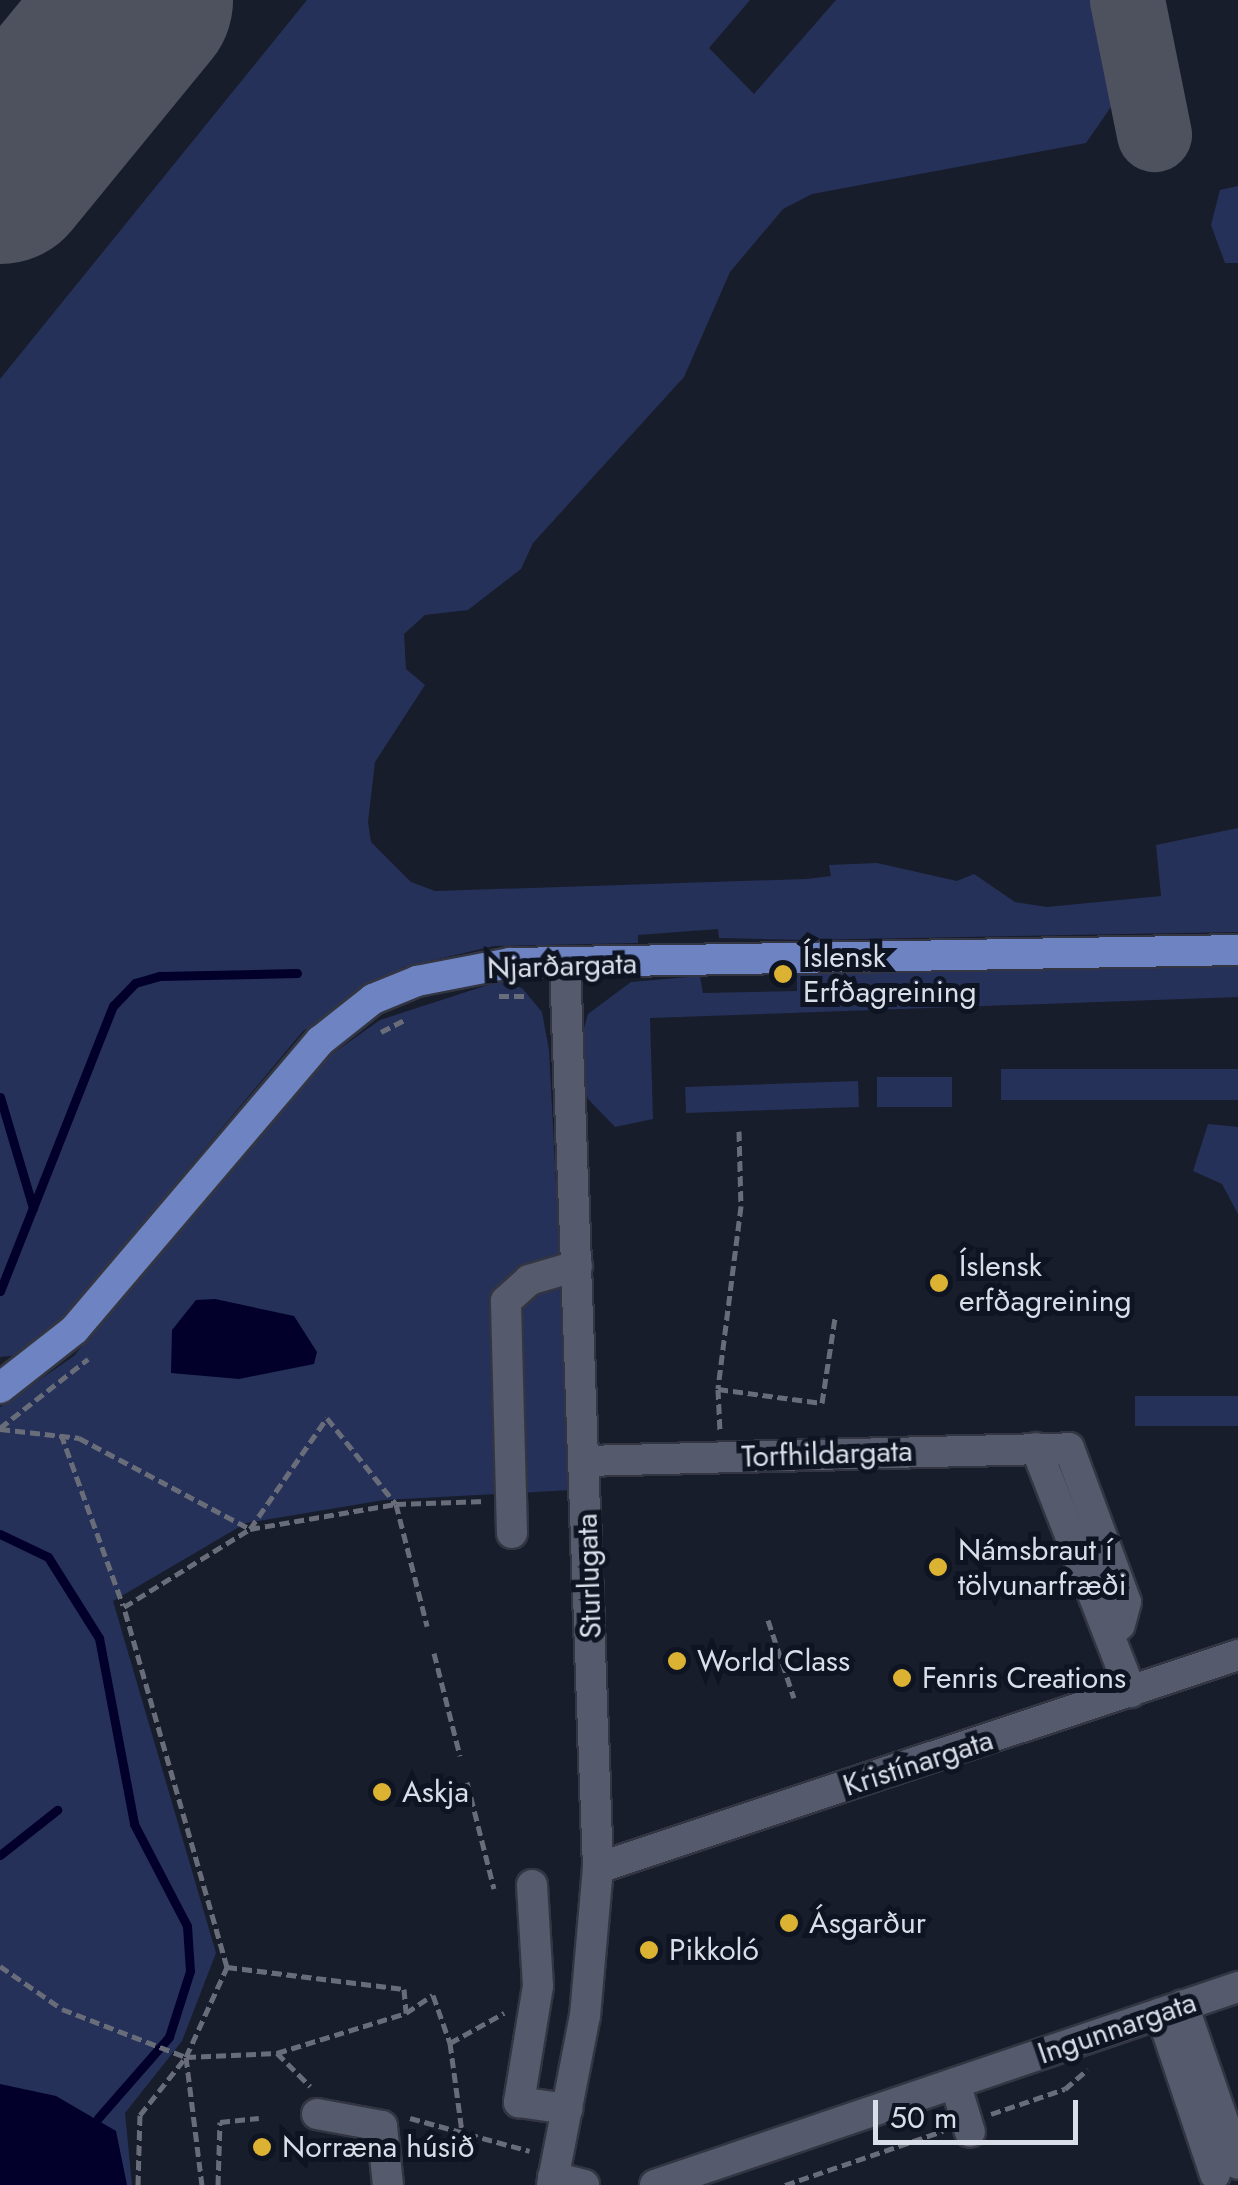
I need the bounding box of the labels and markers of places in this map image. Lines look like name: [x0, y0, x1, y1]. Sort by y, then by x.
place label: Íslensk Erfðagreining: [803, 939, 977, 1010]
marker: Íslensk Erfðagreining: [772, 963, 794, 985]
place label: Íslensk erfðagreining: [959, 1248, 1132, 1318]
marker: Íslensk erfðagreining: [928, 1272, 950, 1294]
place label: Námsbraut í tölvunarfræði: [958, 1532, 1127, 1602]
marker: Námsbraut í tölvunarfræði: [927, 1556, 949, 1578]
place label: World Class: [697, 1643, 850, 1679]
marker: World Class: [666, 1650, 688, 1672]
place label: Fenris Creations: [922, 1660, 1126, 1696]
marker: Fenris Creations: [891, 1667, 913, 1689]
place label: Askja: [402, 1774, 469, 1810]
marker: Askja: [371, 1781, 393, 1803]
place label: Ásgarður: [809, 1905, 926, 1941]
marker: Ásgarður: [778, 1912, 800, 1934]
place label: Pikkoló: [669, 1932, 759, 1968]
marker: Pikkoló: [638, 1939, 660, 1961]
place label: Norræna húsið: [282, 2129, 475, 2165]
marker: Norræna húsið: [251, 2136, 273, 2158]

